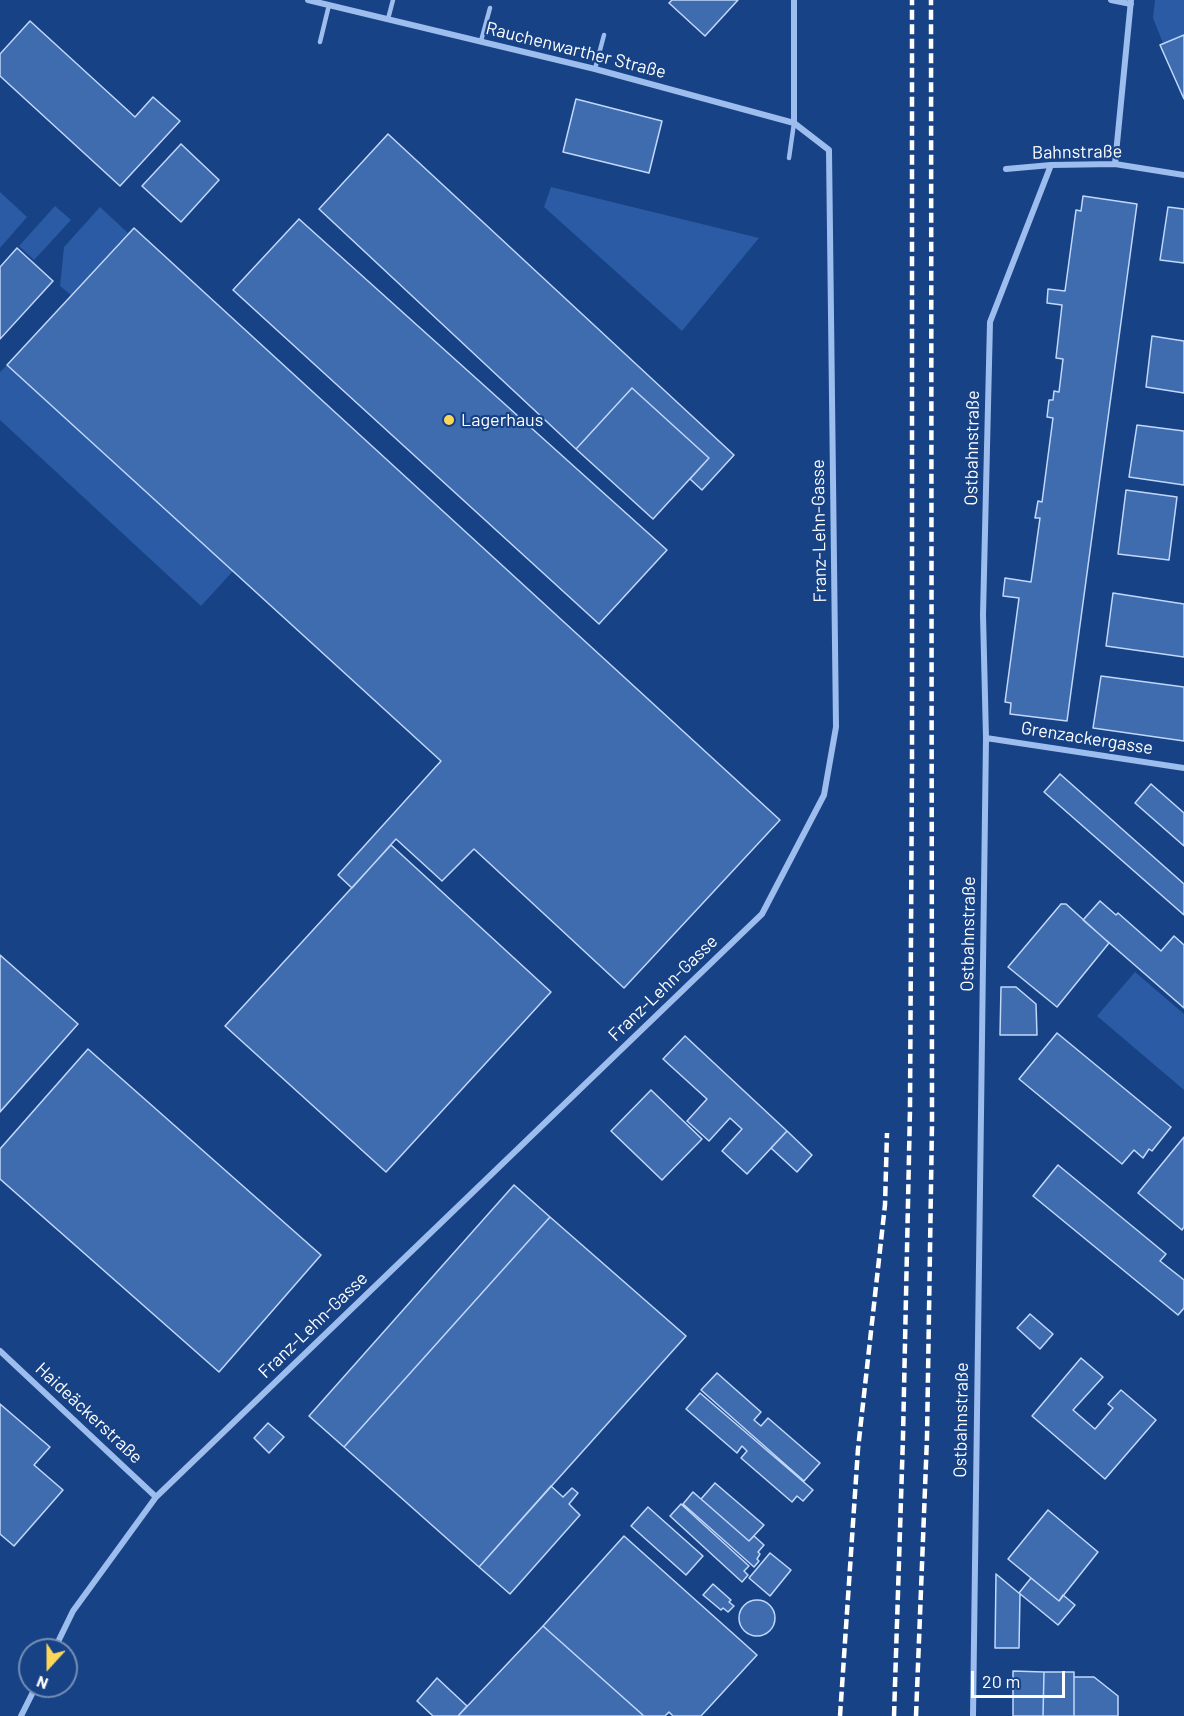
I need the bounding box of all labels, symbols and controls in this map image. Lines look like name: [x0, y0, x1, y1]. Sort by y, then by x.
street label: Rauchenwarther Straße: [484, 17, 668, 83]
street label: Bahnstraße: [1032, 140, 1122, 164]
street label: Ostbahnstraße: [960, 390, 984, 506]
place label: Lagerhaus: [461, 409, 543, 431]
marker: Lagerhaus: [442, 413, 456, 427]
street label: Franz-Lehn-Gasse: [807, 459, 831, 603]
street label: Grenzackergasse: [1019, 717, 1155, 759]
street label: Ostbahnstraße: [956, 876, 980, 992]
street label: Franz-Lehn-Gasse: [604, 930, 722, 1046]
street label: Franz-Lehn-Gasse: [254, 1267, 372, 1383]
street label: Haideäckerstraße: [31, 1358, 147, 1468]
street label: Ostbahnstraße: [949, 1362, 973, 1478]
north arrow: [18, 1638, 78, 1698]
scale bar: [974, 1659, 1068, 1697]
text: 20 m: [982, 1670, 1020, 1692]
text: N: [34, 1673, 50, 1694]

